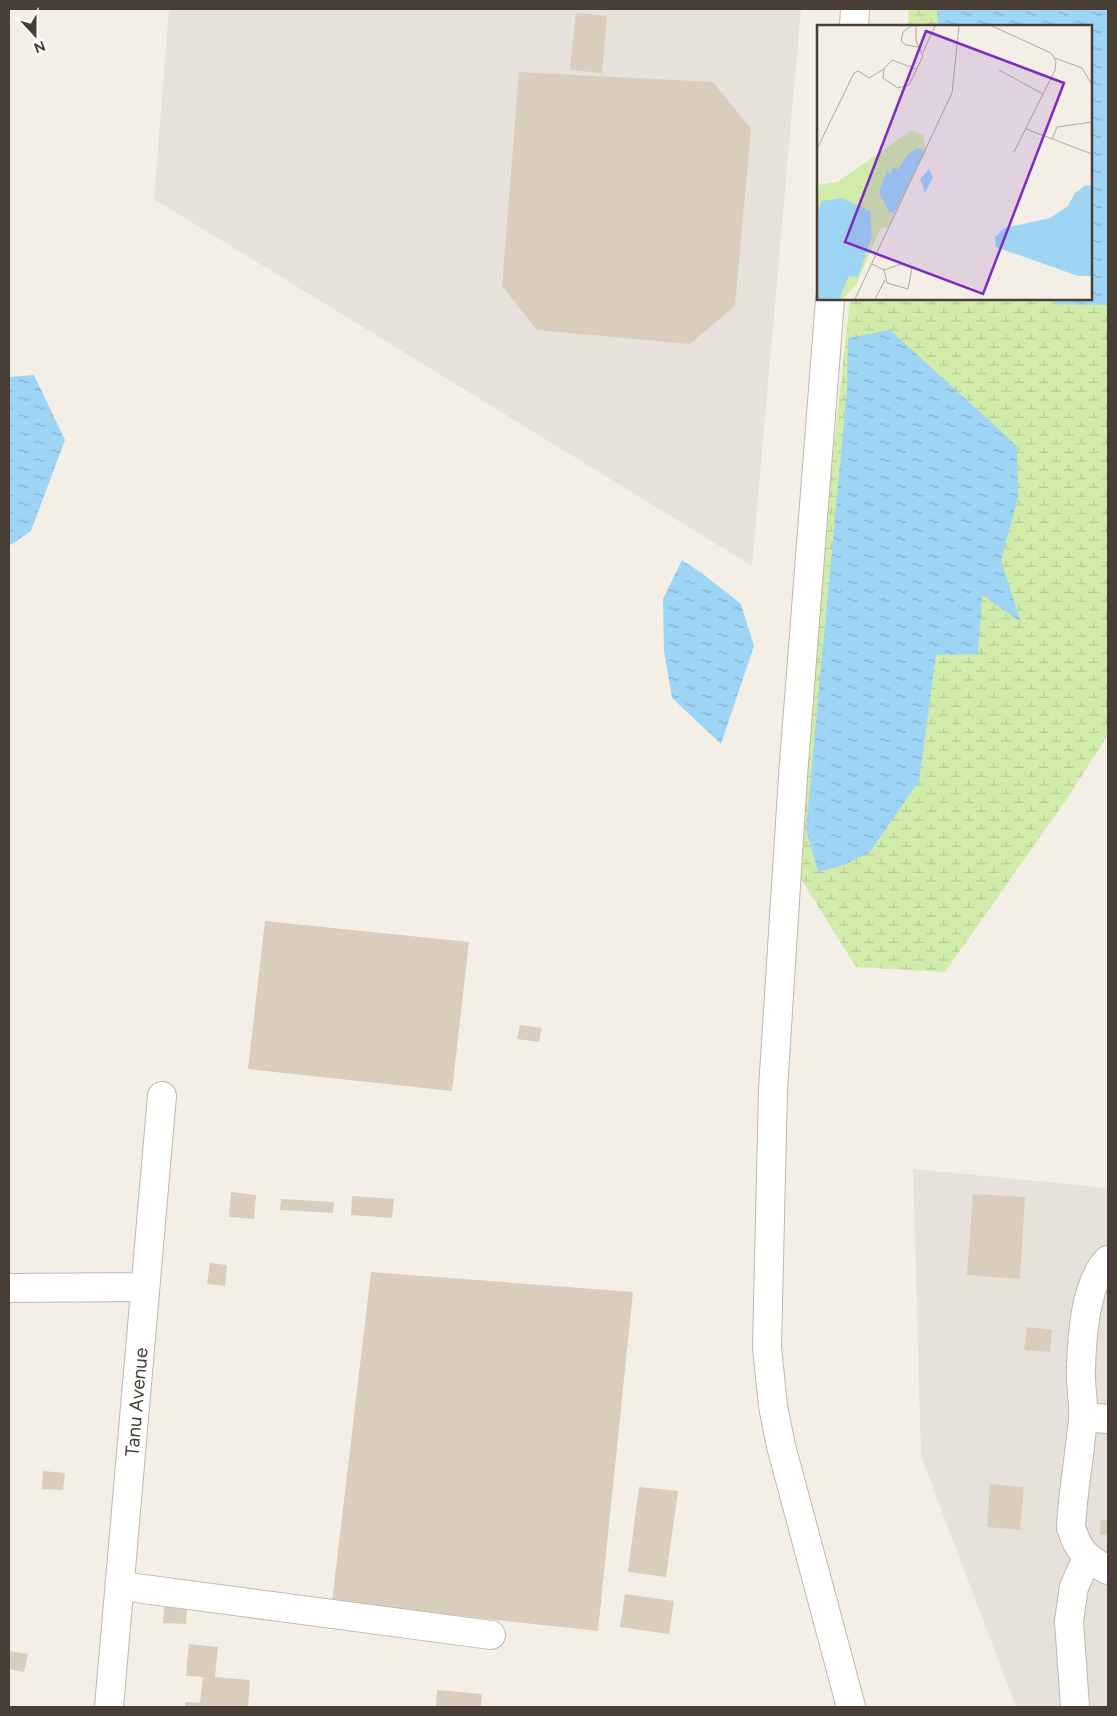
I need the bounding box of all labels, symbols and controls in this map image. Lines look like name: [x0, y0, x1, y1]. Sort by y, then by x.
north arrow: [10, 10, 60, 60]
inset map: [817, 25, 1092, 300]
text: N: [31, 37, 48, 57]
street label: Tanu Avenue: [120, 1347, 153, 1457]

